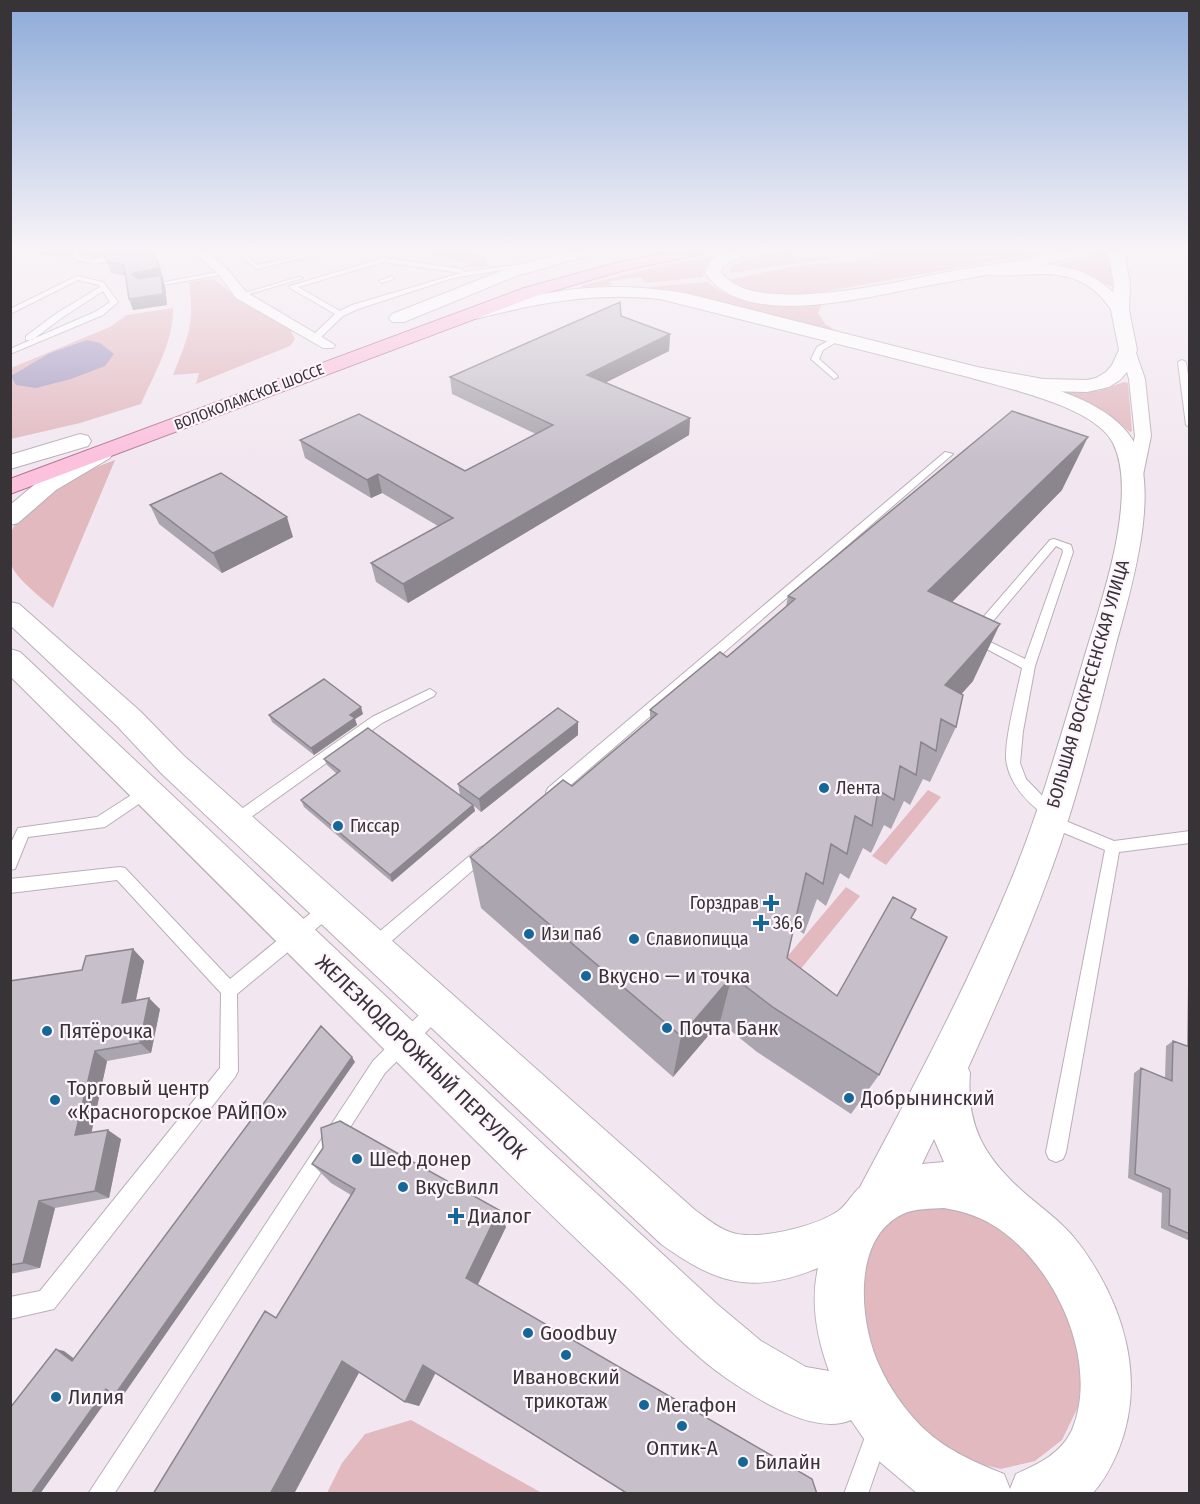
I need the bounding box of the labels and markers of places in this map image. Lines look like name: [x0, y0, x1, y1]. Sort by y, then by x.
place label: Лента: [836, 777, 881, 799]
marker: Лента: [817, 781, 831, 795]
place label: Гиссар: [350, 815, 400, 837]
marker: Гиссар: [331, 819, 345, 833]
place label: Горздрав: [690, 892, 759, 914]
marker: Горздрав: [764, 896, 778, 910]
place label: 36,6: [773, 912, 803, 934]
marker: 36,6: [754, 916, 768, 930]
place label: Изи паб: [541, 923, 602, 945]
marker: Изи паб: [522, 927, 536, 941]
place label: Славиопицца: [646, 928, 749, 950]
marker: Славиопицца: [627, 932, 641, 946]
place label: Вкусно — и точка: [598, 963, 750, 989]
marker: Вкусно — и точка: [579, 969, 593, 983]
place label: Почта Банк: [679, 1015, 779, 1041]
place label: Пятёрочка: [59, 1018, 153, 1044]
marker: Почта Банк: [660, 1021, 674, 1035]
marker: Пятёрочка: [40, 1024, 54, 1038]
place label: Торговый центр «Красногорское РАЙПО»: [67, 1075, 287, 1125]
place label: Добрынинский: [860, 1085, 995, 1111]
marker: Добрынинский: [842, 1091, 856, 1105]
marker: Торговый центр «Красногорское РАЙПО»: [48, 1093, 62, 1107]
place label: Шеф донер: [369, 1146, 471, 1172]
marker: Шеф донер: [350, 1152, 364, 1166]
place label: ВкусВилл: [415, 1174, 499, 1200]
marker: ВкусВилл: [396, 1180, 410, 1194]
place label: Диалог: [467, 1203, 532, 1229]
marker: Диалог: [449, 1209, 463, 1223]
place label: Goodbuy: [540, 1320, 618, 1346]
marker: Goodbuy: [521, 1326, 535, 1340]
marker: Ивановский трикотаж: [559, 1348, 573, 1362]
place label: Ивановский трикотаж: [512, 1364, 620, 1414]
place label: Лилия: [68, 1384, 124, 1410]
marker: Лилия: [49, 1390, 63, 1404]
place label: Мегафон: [656, 1392, 737, 1418]
marker: Мегафон: [637, 1398, 651, 1412]
marker: Оптик-А: [675, 1419, 689, 1433]
place label: Оптик-А: [646, 1435, 718, 1461]
place label: Билайн: [755, 1449, 821, 1475]
marker: Билайн: [736, 1455, 750, 1469]

